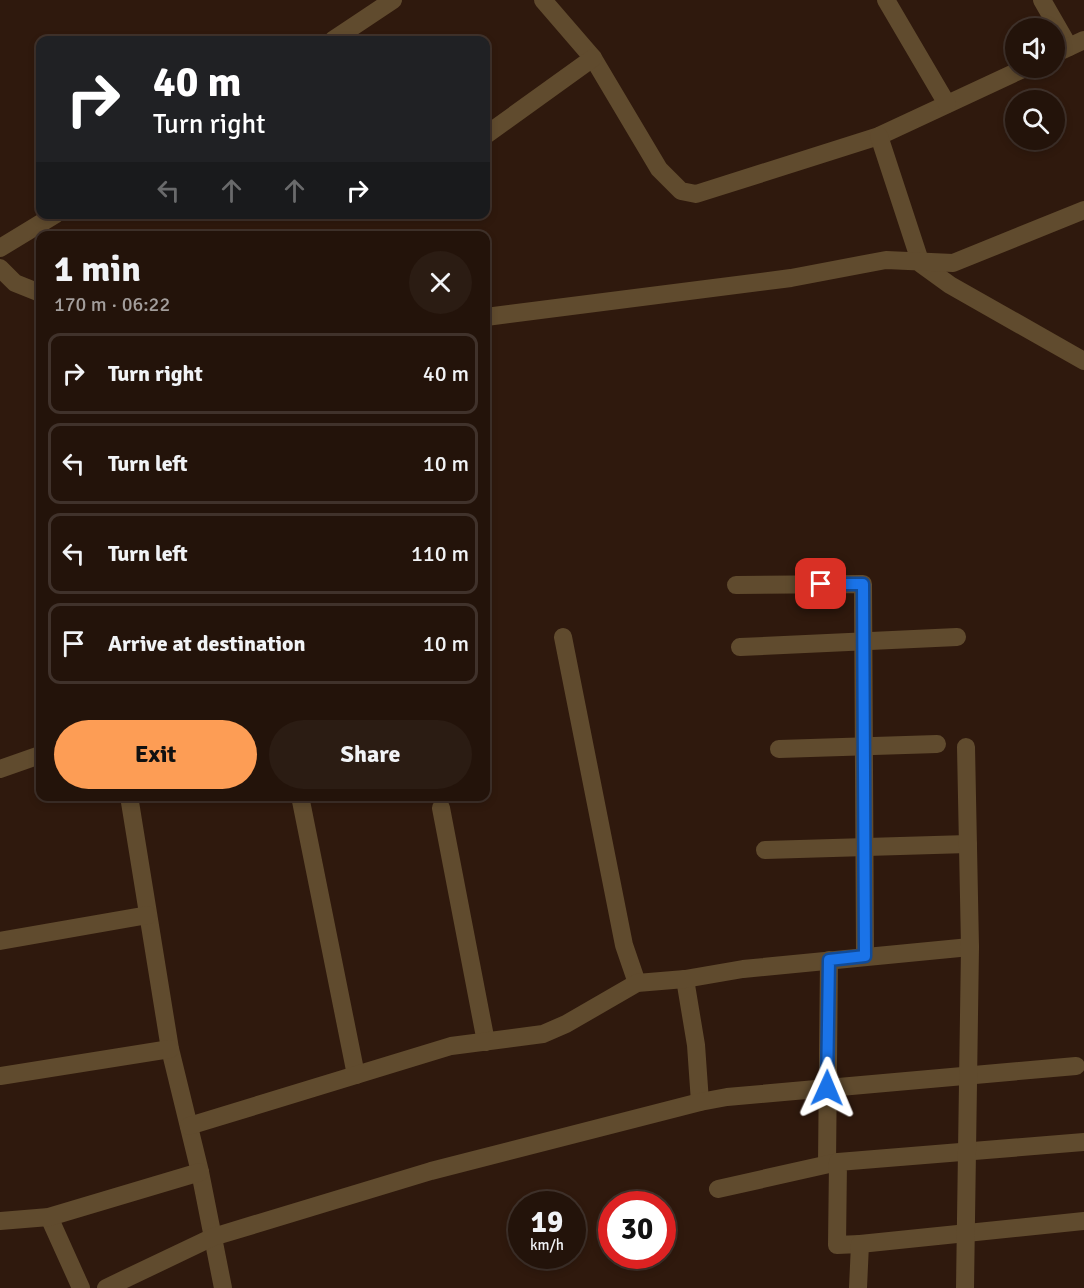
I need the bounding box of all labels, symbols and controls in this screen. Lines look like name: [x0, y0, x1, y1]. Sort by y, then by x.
map controls: [1005, 18, 1065, 150]
button: sound: [1005, 18, 1065, 78]
text: 40 m: [153, 57, 242, 108]
icon: right: [54, 60, 132, 138]
button: search: [1005, 90, 1065, 150]
text: Turn right: [153, 108, 266, 141]
icon: left: [152, 174, 185, 207]
icon: ahead: [215, 174, 248, 207]
icon: ahead: [278, 174, 311, 207]
icon: right: [341, 174, 374, 207]
text: 1 min: [54, 247, 141, 292]
button: close: [409, 251, 472, 314]
text: 170 m · 06:22: [54, 292, 170, 317]
icon: right: [57, 357, 90, 390]
text: Turn right: [108, 360, 203, 387]
text: 40 m: [423, 360, 469, 387]
icon: left: [57, 447, 90, 480]
text: Turn left: [108, 450, 188, 477]
text: 10 m: [423, 450, 469, 477]
icon: left: [57, 537, 90, 570]
text: Turn left: [108, 540, 188, 567]
text: 110 m: [411, 540, 469, 567]
pin: [795, 558, 846, 609]
icon: arrive: [804, 567, 837, 600]
icon: arrive: [57, 627, 90, 660]
text: Arrive at destination: [108, 630, 305, 657]
text: 10 m: [423, 630, 469, 657]
button: Exit: [54, 720, 257, 789]
button: Share: [269, 720, 472, 789]
position arrow: [795, 1056, 859, 1120]
speed limit sign: 30: [598, 1191, 676, 1269]
text: 19: [531, 1204, 563, 1241]
text: km/h: [530, 1236, 564, 1254]

